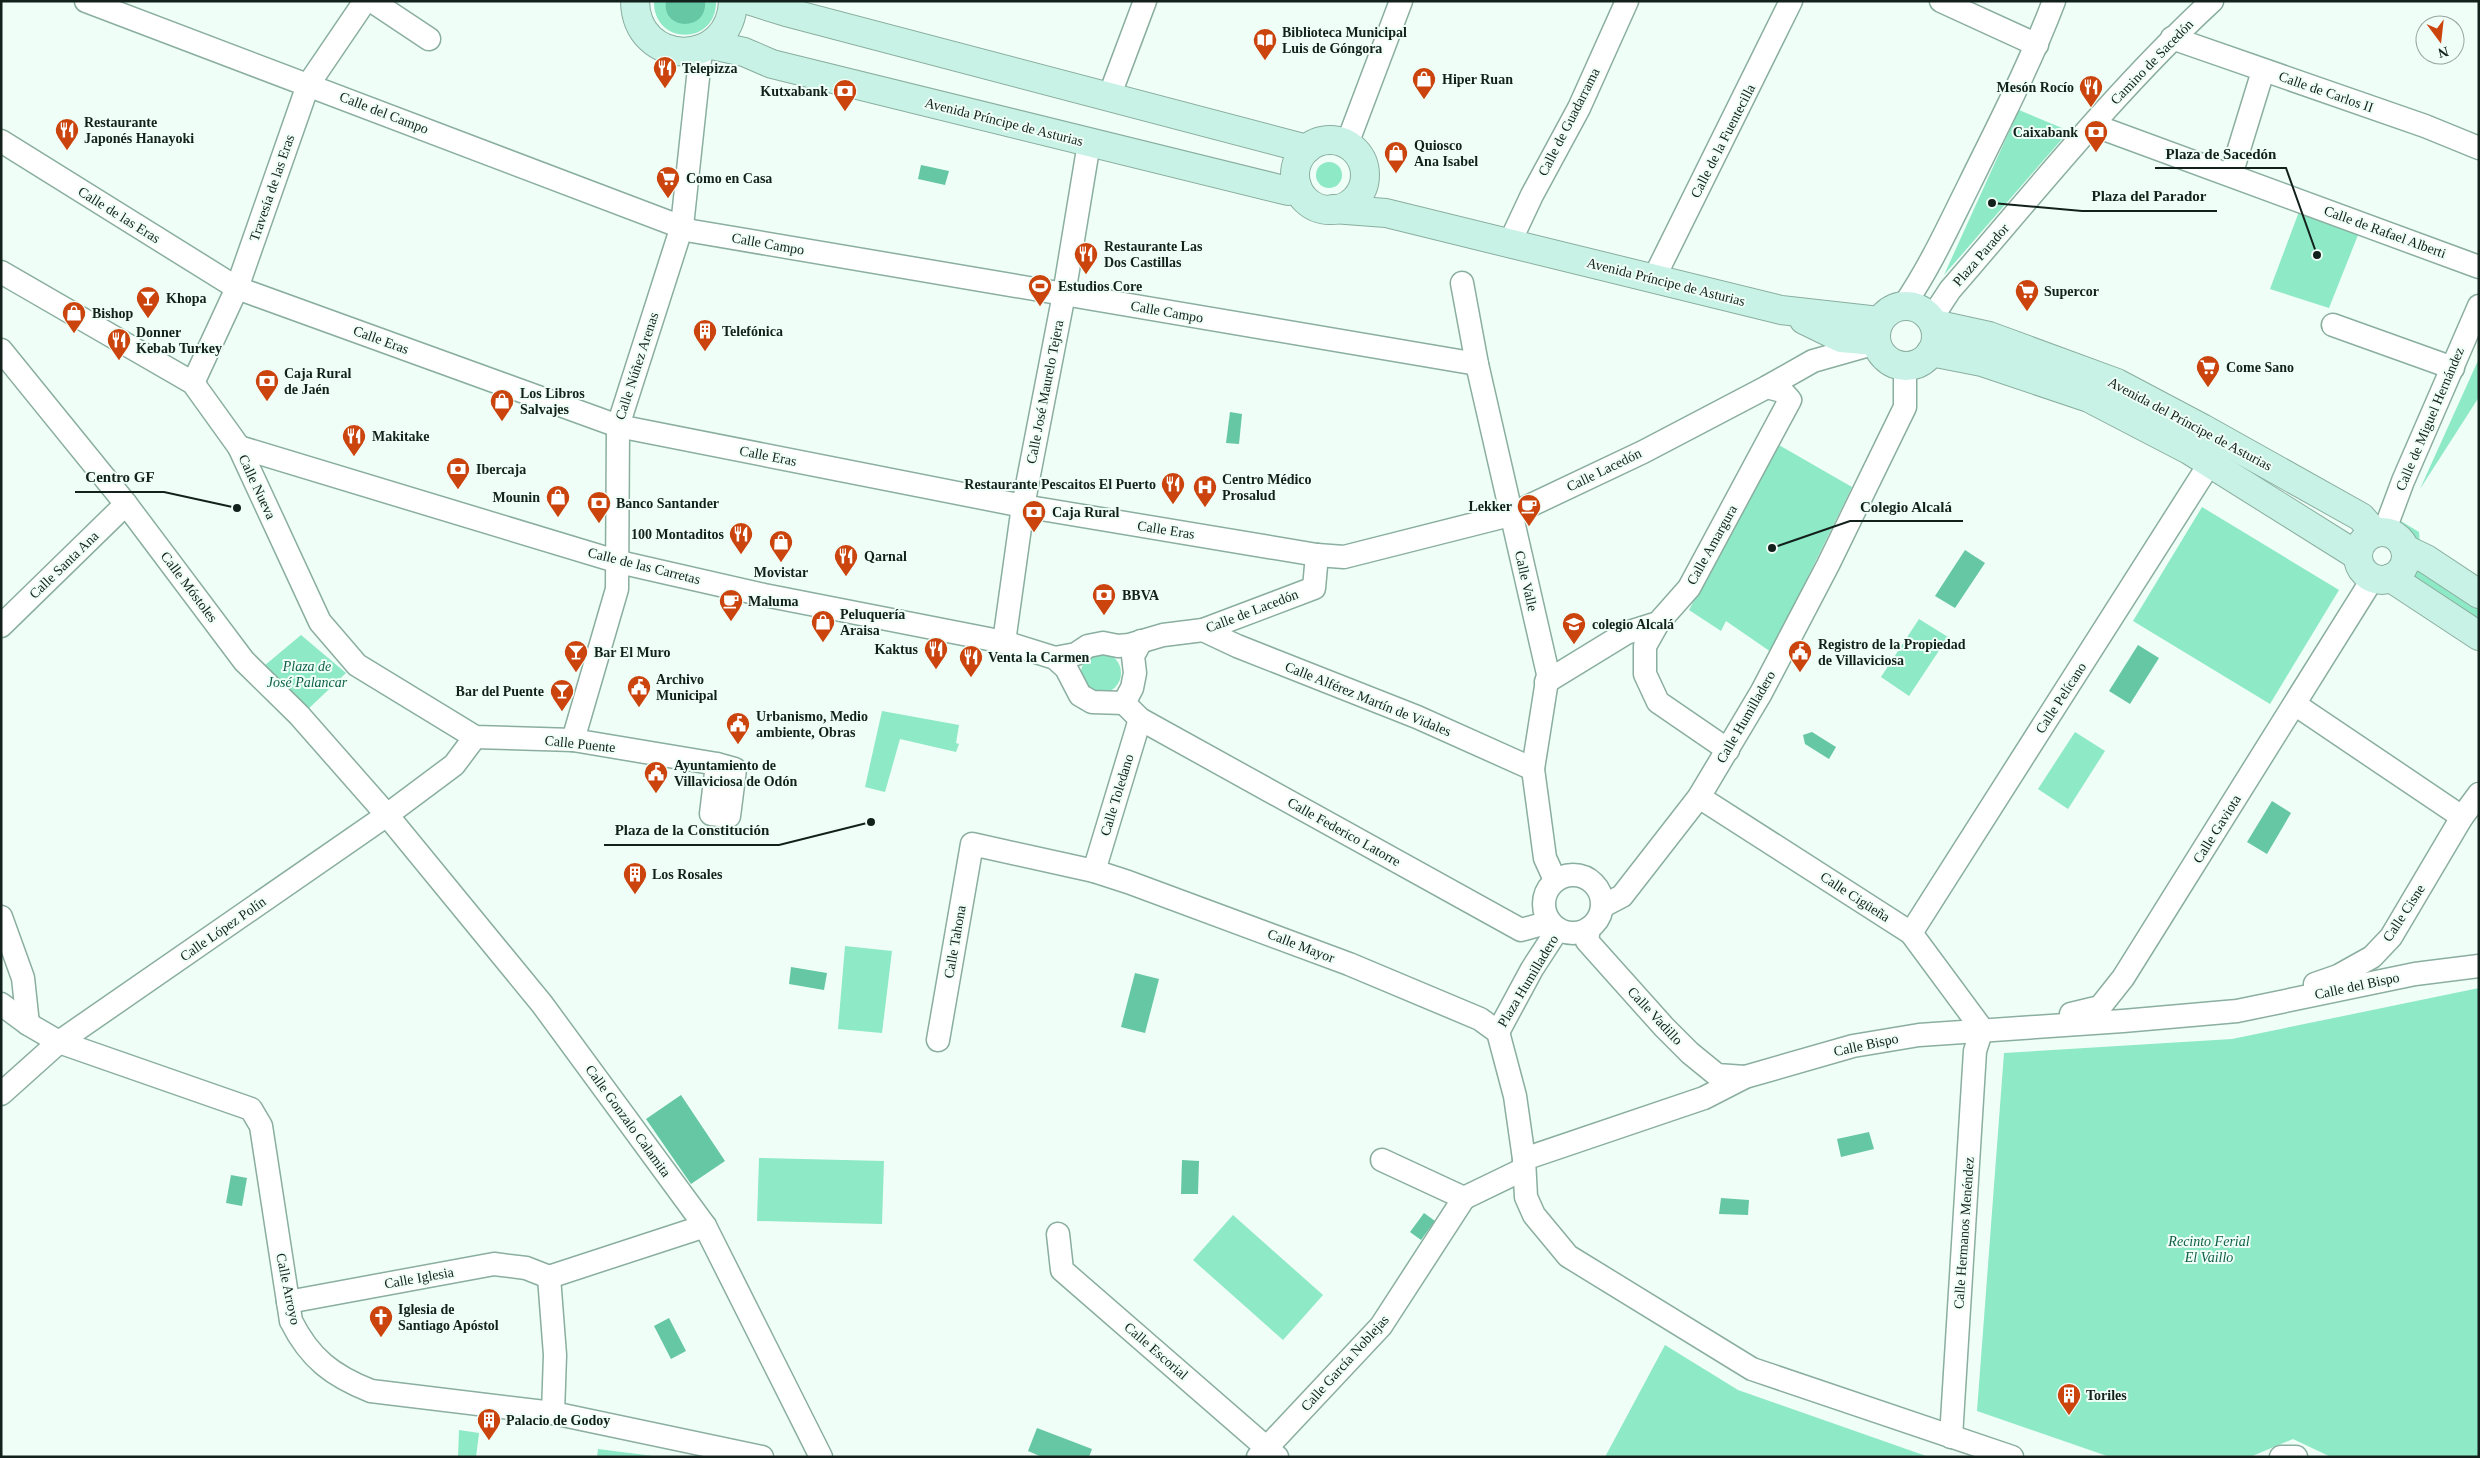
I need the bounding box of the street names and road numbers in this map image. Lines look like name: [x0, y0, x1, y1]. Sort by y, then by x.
street label: Camino de Sacedón: [2108, 17, 2196, 107]
street label: Calle de Guadarrama: [1535, 65, 1603, 178]
street label: Calle de Carlos II: [2277, 69, 2376, 115]
street label: Calle de la Fuentecilla: [1688, 81, 1759, 200]
street label: Calle del Campo: [337, 89, 431, 137]
street label: Avenida Príncipe de Asturias: [923, 95, 1085, 149]
street label: Travesía de las Eras: [247, 133, 297, 243]
street label: Calle de las Eras: [75, 184, 163, 246]
street label: Calle de Rafael Alberti: [2322, 203, 2448, 261]
street label: Plaza Parador: [1950, 221, 2012, 289]
street label: Calle Campo: [731, 230, 805, 258]
street label: Avenida Príncipe de Asturias: [1585, 255, 1747, 309]
street label: Calle Campo: [1130, 298, 1204, 326]
street label: Calle Núñez Arenas: [613, 310, 661, 422]
street label: Calle José Maurelo Tejera: [1024, 318, 1066, 465]
street label: Calle Eras: [351, 323, 411, 357]
street label: Calle de Miguel Hernández: [2393, 345, 2467, 493]
street label: Avenida del Príncipe de Asturias: [2106, 374, 2274, 474]
street label: Calle Eras: [738, 443, 798, 469]
street label: Calle Lacedón: [1564, 445, 1644, 495]
street label: Calle Nueva: [235, 452, 279, 522]
street label: Calle Amargura: [1684, 502, 1740, 587]
street label: Calle Eras: [1136, 518, 1196, 542]
street label: Calle Santa Ana: [26, 528, 102, 602]
street label: Calle de las Carretas: [586, 545, 702, 587]
street label: Calle Móstoles: [158, 549, 220, 625]
street label: Calle Valle: [1512, 549, 1540, 613]
street label: Calle de Lacedón: [1204, 586, 1300, 636]
street label: Calle Alférez Martín de Vidales: [1283, 659, 1453, 739]
street label: Calle Pelícano: [2033, 660, 2089, 736]
street label: Calle Humilladero: [1714, 668, 1778, 766]
street label: Calle Puente: [544, 733, 616, 755]
street label: Calle Toledano: [1097, 752, 1137, 838]
street label: Calle Gaviota: [2190, 792, 2244, 866]
street label: Calle Federico Latorre: [1285, 795, 1403, 869]
street label: Calle Cigüeña: [1817, 869, 1893, 925]
street label: Calle Cisne: [2380, 882, 2428, 944]
street label: Calle López Polín: [177, 894, 269, 964]
street label: Calle Tahona: [941, 904, 969, 980]
street label: Calle Mayor: [1265, 926, 1337, 966]
street label: Plaza Humilladero: [1495, 932, 1561, 1030]
street label: Calle del Bispo: [2313, 970, 2401, 1002]
street label: Calle Vadillo: [1625, 984, 1685, 1048]
street label: Calle Bispo: [1832, 1031, 1900, 1059]
street label: Calle Gonzalo Calamita: [582, 1062, 674, 1180]
street label: Calle Hermanos Menéndez: [1951, 1156, 1977, 1310]
street label: Calle Arroyo: [273, 1252, 303, 1326]
street label: Calle Iglesia: [383, 1264, 456, 1291]
street label: Calle García Noblejas: [1298, 1312, 1392, 1414]
street label: Calle Escorial: [1121, 1319, 1191, 1383]

